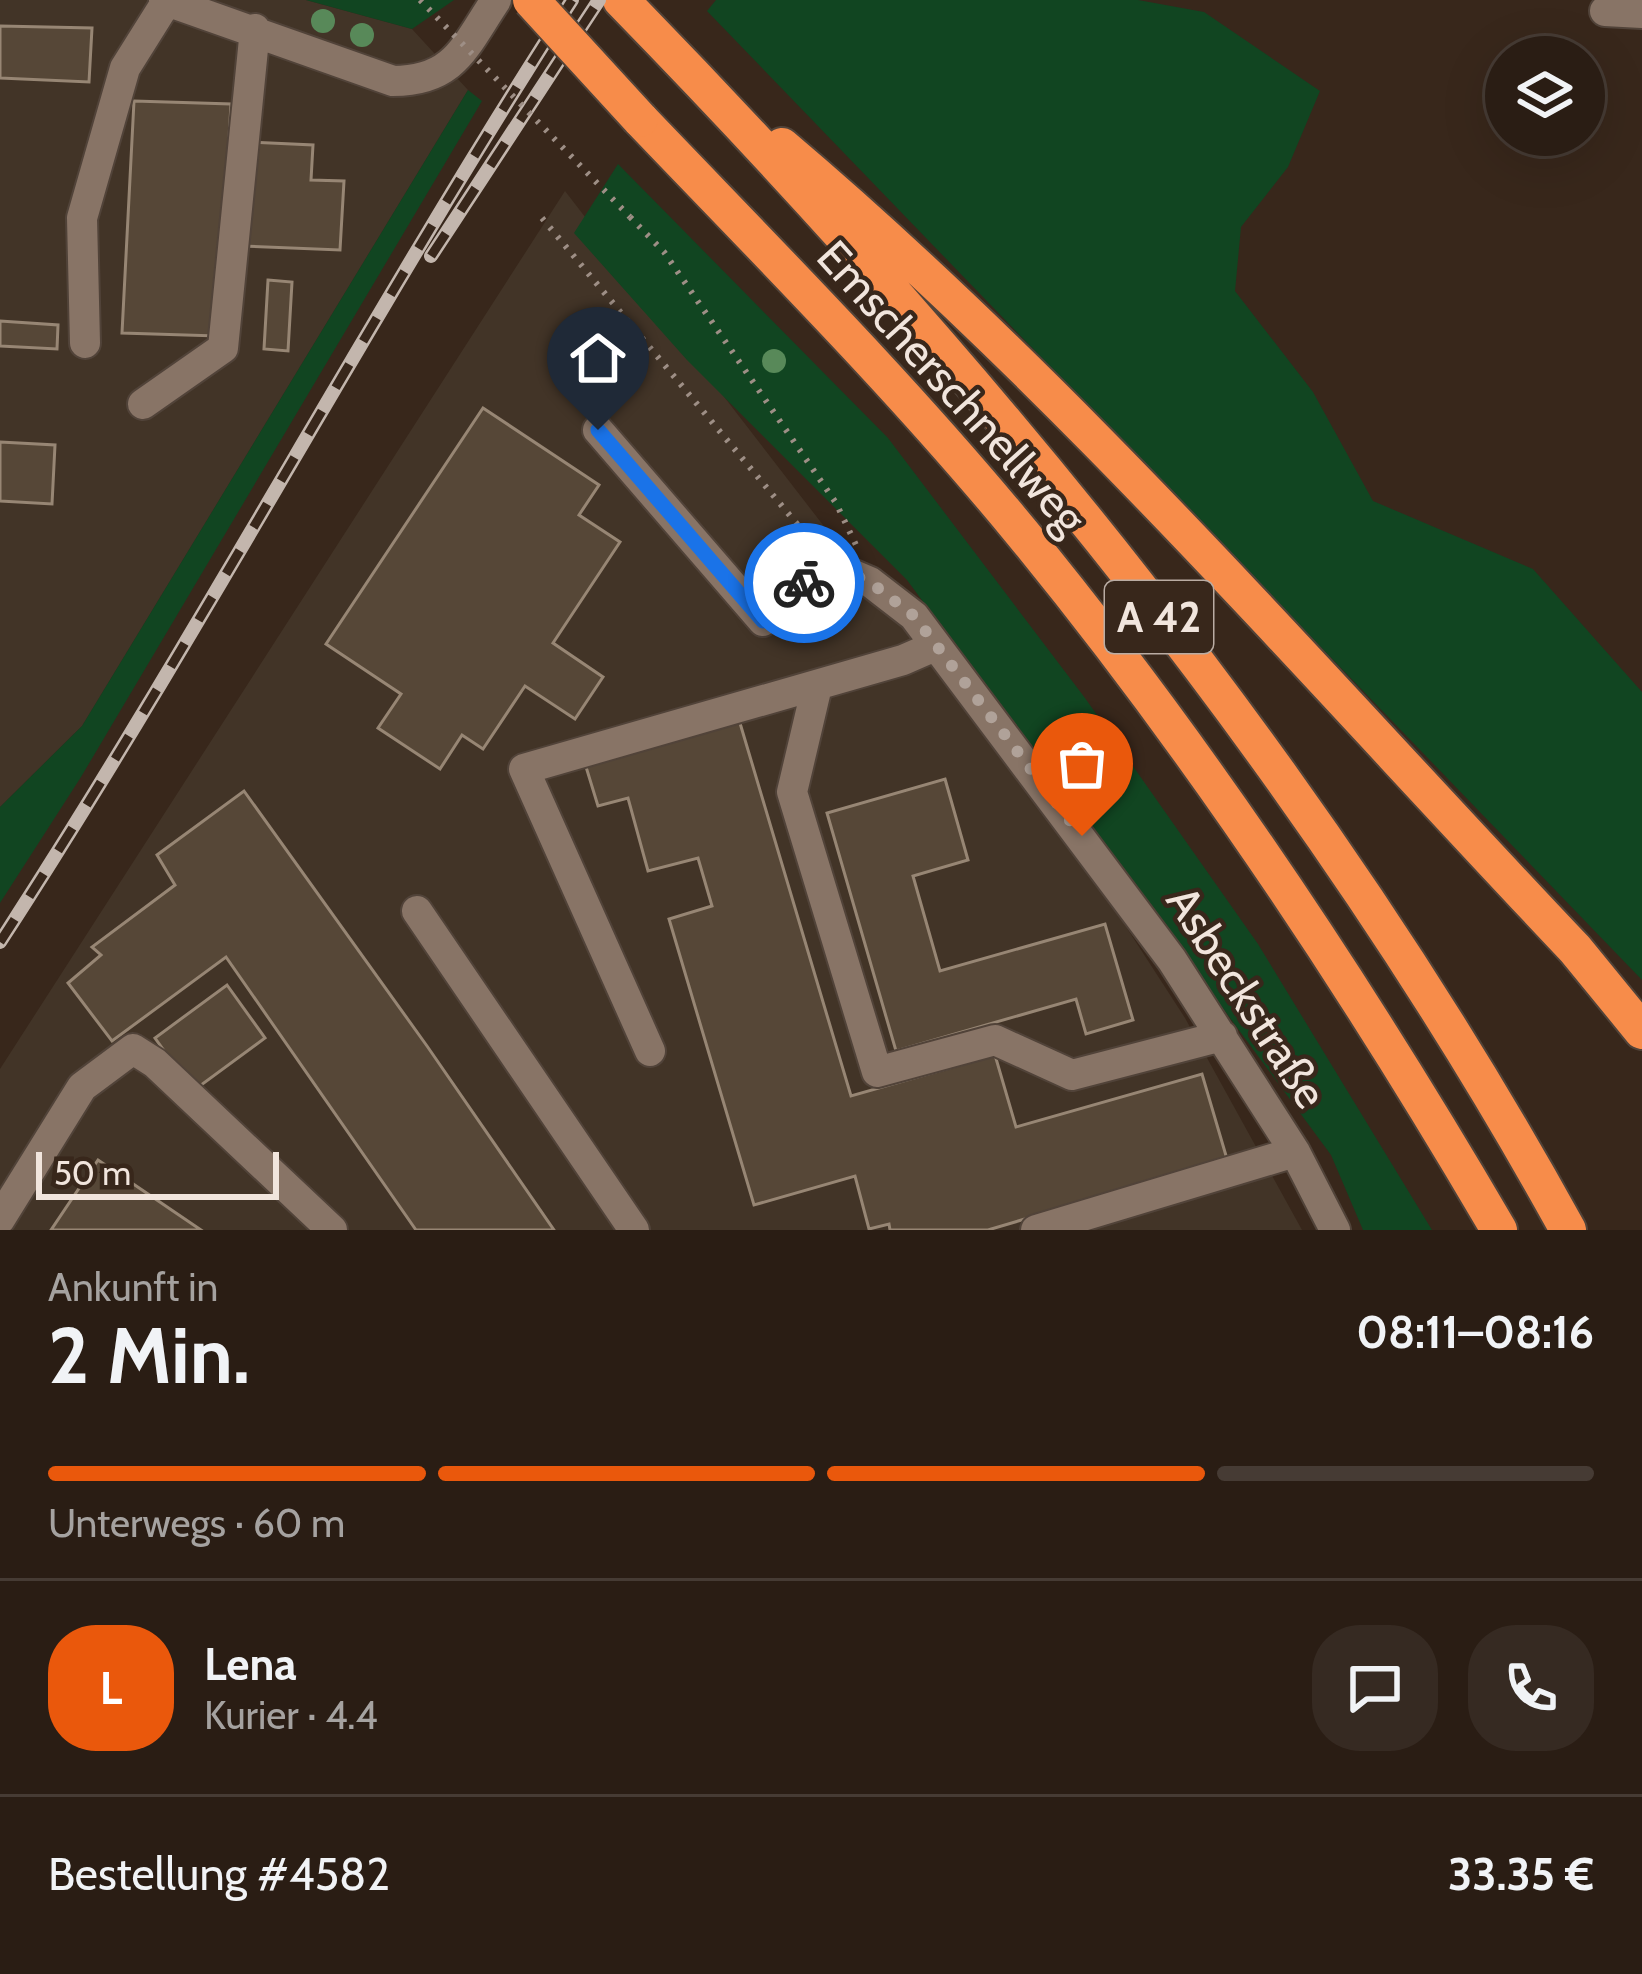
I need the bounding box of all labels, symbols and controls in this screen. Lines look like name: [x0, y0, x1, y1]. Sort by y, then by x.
map controls: [1485, 36, 1605, 156]
button: layers: [1485, 36, 1605, 156]
street label: Emscherschnellweg: [806, 230, 1098, 545]
pin: [547, 307, 649, 430]
icon: home: [565, 325, 631, 391]
courier: [744, 523, 864, 643]
icon: bike: [771, 550, 837, 616]
road number: A 42: [1105, 581, 1213, 653]
pin: [1031, 713, 1133, 836]
icon: bag: [1049, 731, 1115, 797]
street label: Asbeckstraße: [1155, 876, 1339, 1118]
scale bar: [36, 1146, 279, 1199]
text: 50 m: [54, 1153, 131, 1193]
text: Ankunft in: [48, 1263, 218, 1311]
text: 08:11–08:16: [1356, 1305, 1594, 1359]
text: 2 Min.: [48, 1308, 250, 1403]
text: Unterwegs · 60 m: [48, 1499, 345, 1547]
button: chat: [1312, 1625, 1438, 1751]
button: phone: [1468, 1625, 1594, 1751]
text: Lena: [204, 1637, 297, 1691]
text: L: [100, 1661, 122, 1715]
text: Kurier · 4.4: [204, 1691, 378, 1739]
text: Bestellung #4582: [48, 1847, 390, 1901]
text: 33.35 €: [1448, 1847, 1594, 1901]

